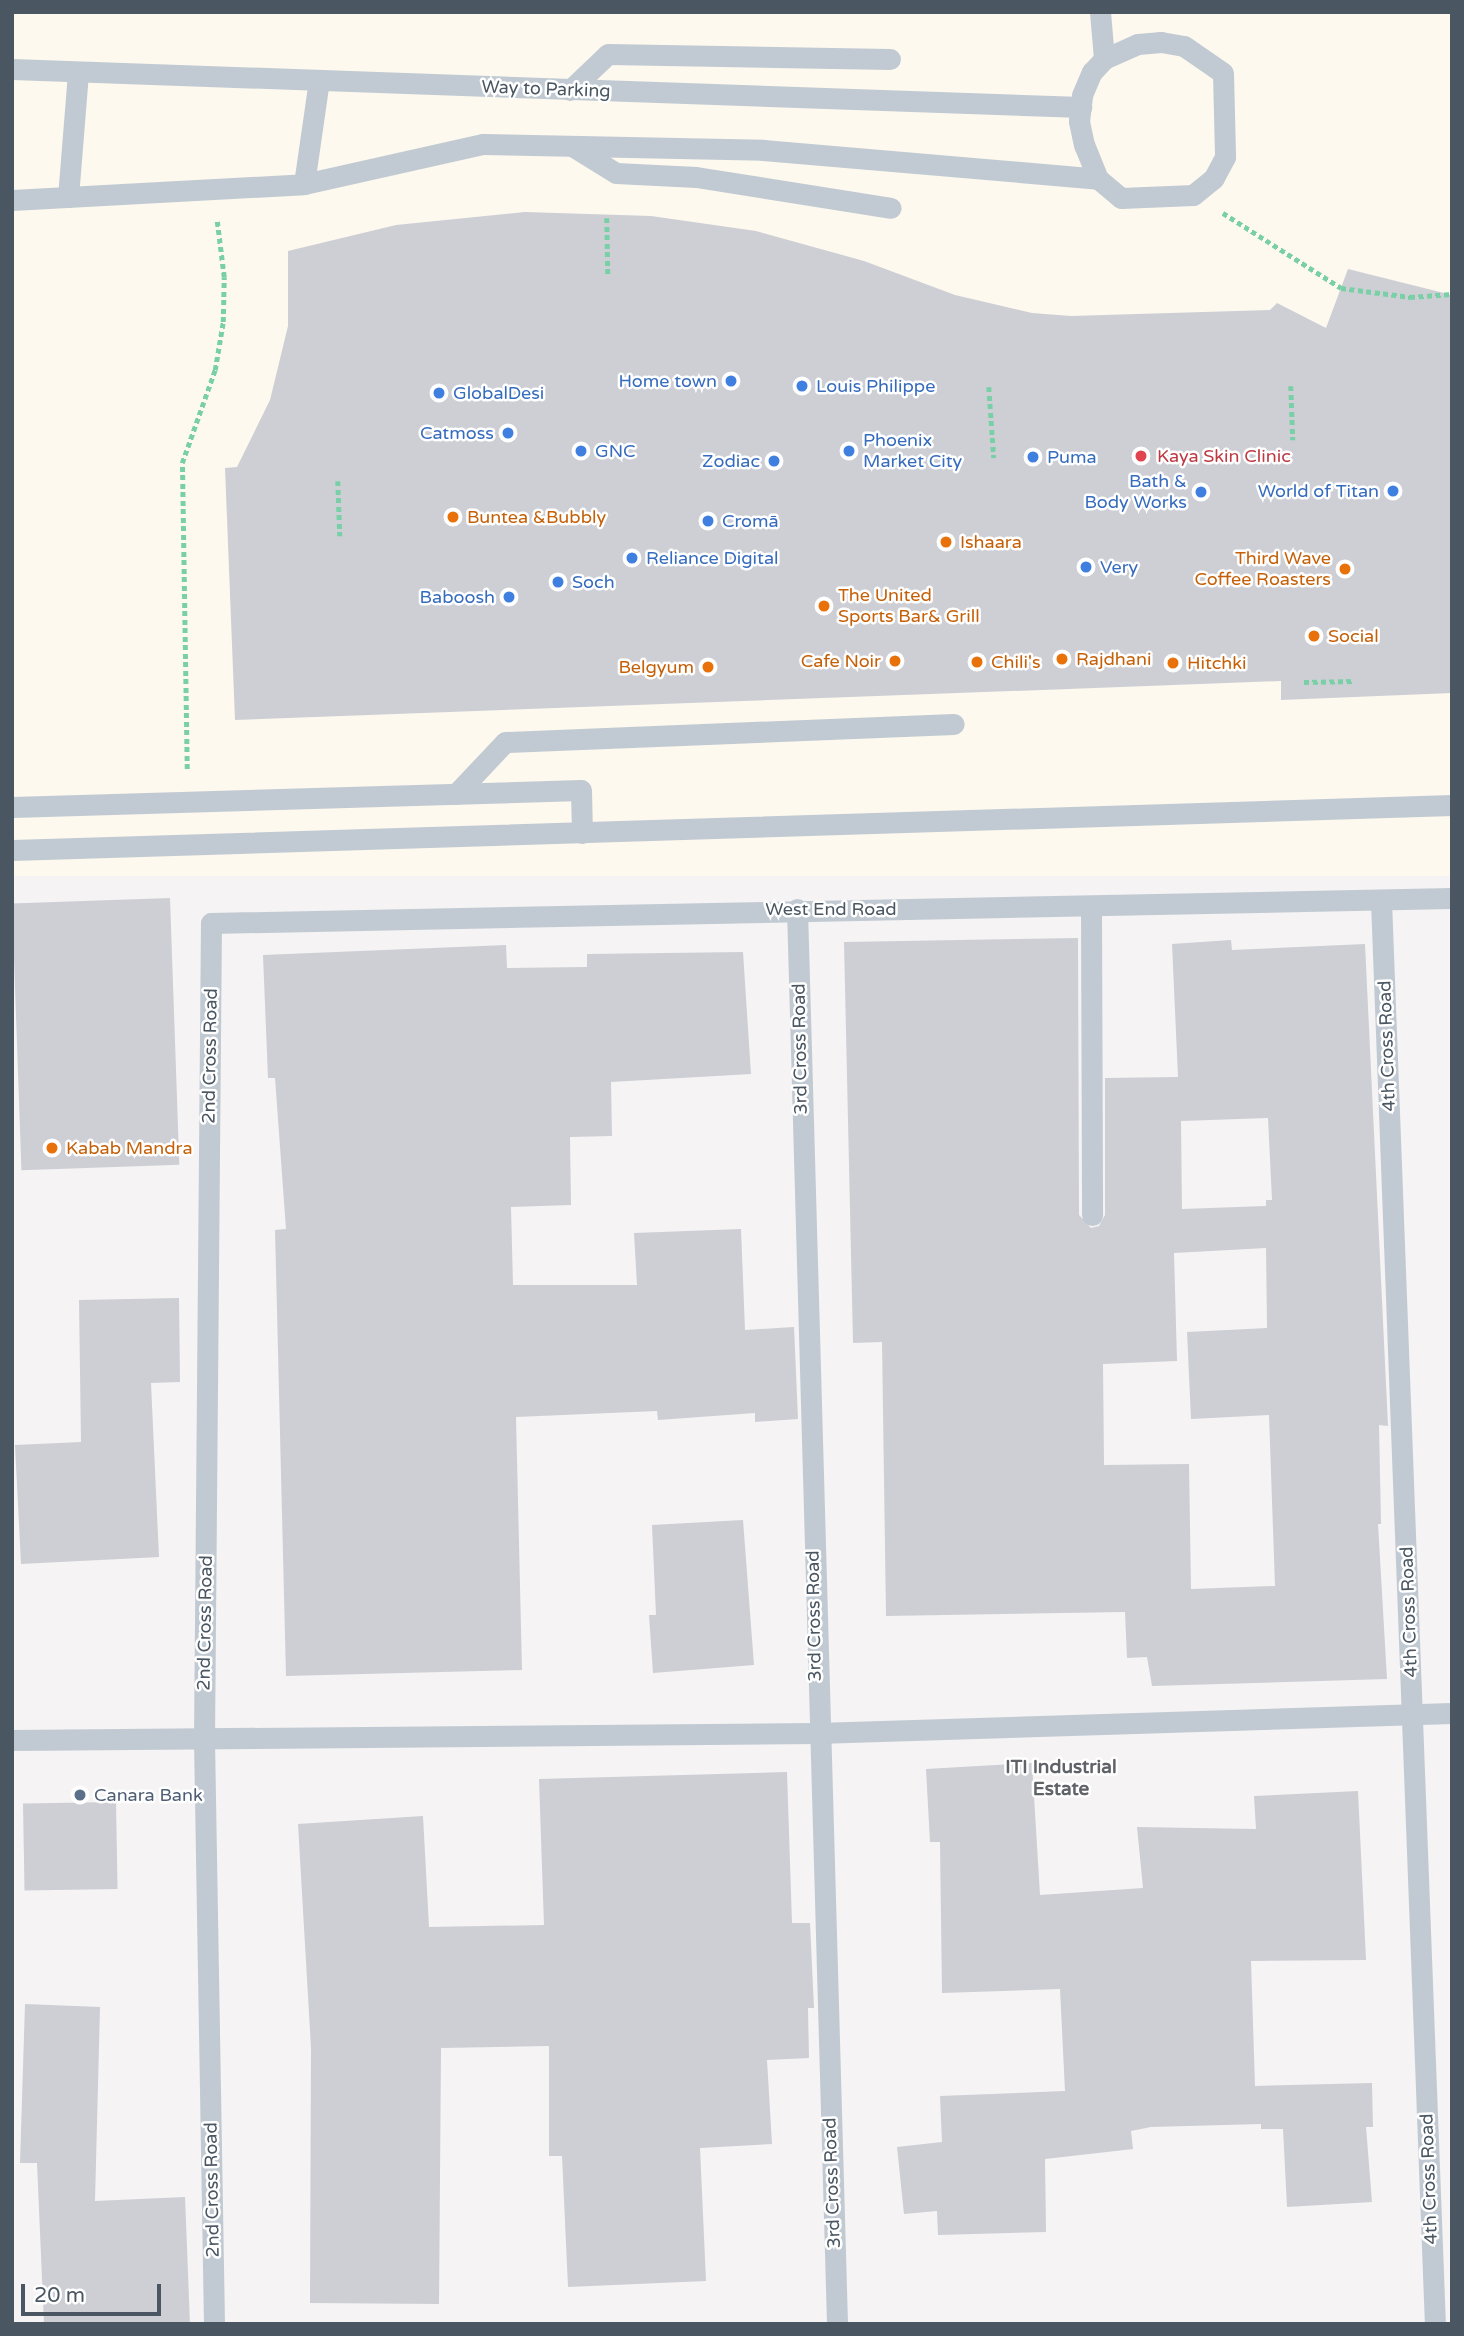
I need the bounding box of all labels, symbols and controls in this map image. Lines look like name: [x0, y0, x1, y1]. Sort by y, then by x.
street label: Way to Parking: [481, 76, 611, 102]
place label: Home town: [619, 370, 717, 392]
marker: Home town: [723, 373, 739, 389]
place label: Louis Philippe: [816, 375, 935, 397]
marker: Louis Philippe: [794, 378, 810, 394]
place label: GlobalDesi: [453, 382, 544, 404]
marker: GlobalDesi: [431, 385, 447, 401]
place label: Catmoss: [420, 422, 494, 444]
marker: Catmoss: [500, 425, 516, 441]
place label: Phoenix Market City: [863, 430, 962, 472]
place label: GNC: [595, 440, 636, 462]
marker: GNC: [573, 443, 589, 459]
marker: Phoenix Market City: [841, 443, 857, 459]
place label: Kaya Skin Clinic: [1157, 445, 1291, 467]
place label: Puma: [1047, 446, 1097, 468]
marker: Kaya Skin Clinic: [1131, 446, 1151, 466]
marker: Puma: [1025, 449, 1041, 465]
place label: Zodiac: [702, 450, 760, 472]
marker: Zodiac: [766, 453, 782, 469]
place label: Bath & Body Works: [1084, 471, 1187, 514]
place label: World of Titan: [1258, 480, 1379, 502]
marker: World of Titan: [1385, 483, 1401, 499]
marker: Bath & Body Works: [1193, 484, 1209, 500]
place label: Buntea &Bubbly: [467, 506, 606, 528]
marker: Buntea &Bubbly: [445, 509, 461, 525]
place label: Cromā: [722, 510, 779, 532]
marker: Cromā: [700, 513, 716, 529]
place label: Ishaara: [960, 531, 1022, 553]
marker: Ishaara: [938, 534, 954, 550]
place label: Reliance Digital: [646, 547, 779, 569]
place label: Third Wave Coffee Roasters: [1195, 548, 1331, 590]
marker: Reliance Digital: [624, 550, 640, 566]
place label: Very: [1100, 556, 1138, 578]
marker: Very: [1078, 559, 1094, 575]
marker: Third Wave Coffee Roasters: [1337, 561, 1353, 577]
place label: Soch: [572, 571, 615, 593]
marker: Soch: [550, 574, 566, 590]
place label: The United Sports Bar& Grill: [838, 585, 980, 628]
place label: Baboosh: [420, 586, 495, 608]
marker: Baboosh: [501, 589, 517, 605]
marker: The United Sports Bar& Grill: [816, 598, 832, 614]
place label: Social: [1328, 625, 1379, 647]
marker: Social: [1306, 628, 1322, 644]
place label: Rajdhani: [1076, 648, 1151, 670]
place label: Cafe Noir: [801, 650, 881, 672]
place label: Chili's: [991, 651, 1041, 673]
marker: Rajdhani: [1054, 651, 1070, 667]
place label: Hitchki: [1187, 652, 1246, 674]
marker: Cafe Noir: [887, 653, 903, 669]
marker: Chili's: [969, 654, 985, 670]
marker: Hitchki: [1165, 655, 1181, 671]
place label: Belgyum: [618, 656, 694, 678]
marker: Belgyum: [700, 659, 716, 675]
street label: West End Road: [765, 898, 897, 920]
street label: 4th Cross Road: [1374, 980, 1400, 1112]
street label: 3rd Cross Road: [788, 983, 812, 1115]
street label: 2nd Cross Road: [198, 988, 222, 1124]
place label: Kabab Mandra: [66, 1137, 193, 1159]
marker: Kabab Mandra: [44, 1140, 60, 1156]
street label: 4th Cross Road: [1396, 1546, 1422, 1678]
street label: 3rd Cross Road: [802, 1550, 826, 1682]
street label: 2nd Cross Road: [193, 1555, 217, 1691]
district label: ITI Industrial Estate: [1005, 1757, 1117, 1801]
place label: Canara Bank: [94, 1784, 203, 1806]
marker: Canara Bank: [72, 1787, 88, 1803]
street label: 4th Cross Road: [1416, 2113, 1442, 2245]
street label: 3rd Cross Road: [819, 2117, 845, 2249]
street label: 2nd Cross Road: [200, 2122, 224, 2258]
scale bar: [24, 2270, 164, 2314]
text: 20 m: [34, 2283, 85, 2308]

